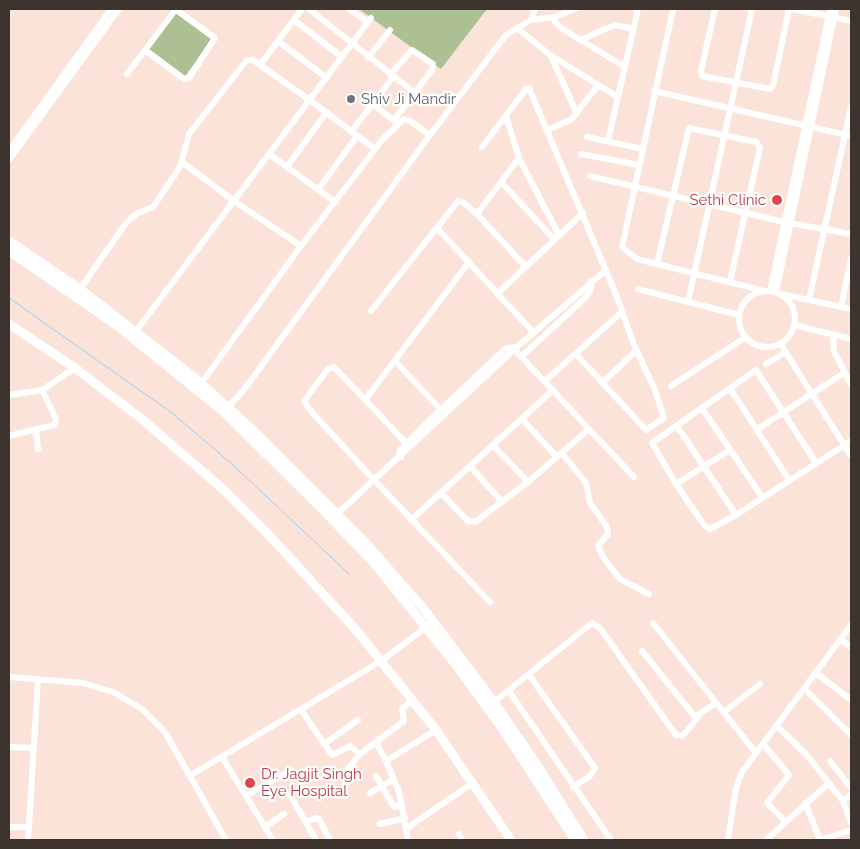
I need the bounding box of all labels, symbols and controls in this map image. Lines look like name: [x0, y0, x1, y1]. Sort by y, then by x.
place label: Shiv Ji Mandir: [361, 90, 456, 108]
marker: Shiv Ji Mandir: [345, 93, 357, 105]
place label: Sethi Clinic: [689, 191, 766, 209]
marker: Sethi Clinic: [770, 193, 784, 207]
place label: Dr. Jagjit Singh Eye Hospital: [261, 765, 362, 800]
marker: Dr. Jagjit Singh Eye Hospital: [243, 776, 257, 790]

